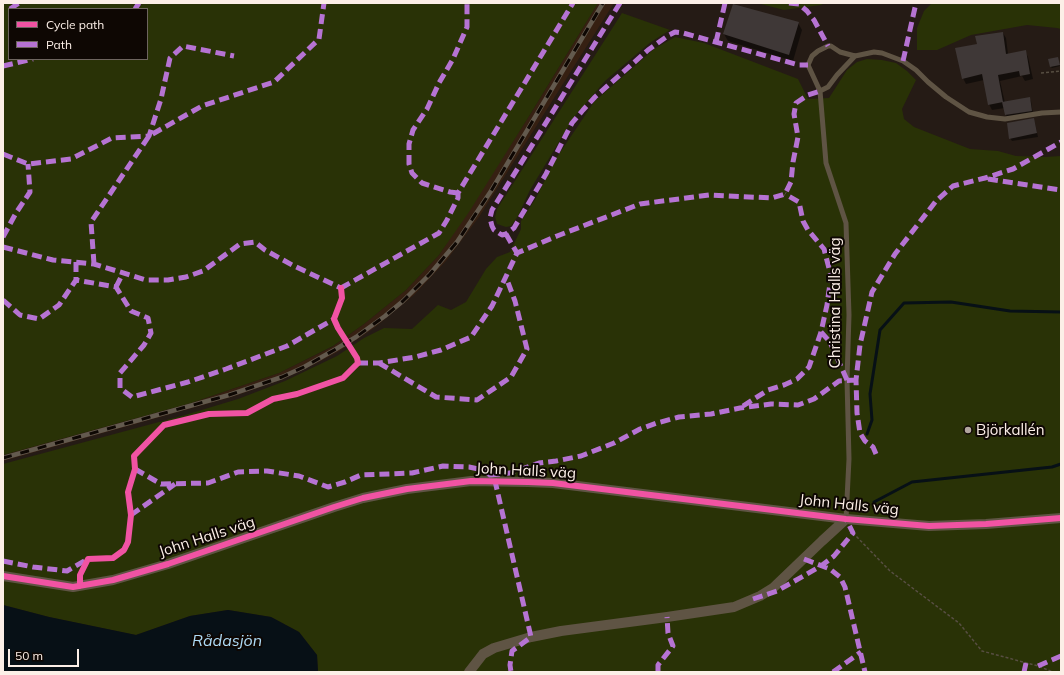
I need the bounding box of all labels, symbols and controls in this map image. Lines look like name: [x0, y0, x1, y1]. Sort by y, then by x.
legend: [8, 8, 148, 60]
text: Cycle path: [46, 17, 104, 32]
text: Path: [46, 37, 72, 52]
street label: Christina Halls väg: [826, 238, 844, 368]
place label: Björkallén: [976, 421, 1045, 439]
marker: Björkallén: [963, 425, 973, 435]
street label: John Halls väg: [476, 459, 576, 483]
street label: John Halls väg: [798, 491, 900, 519]
street label: John Halls väg: [157, 513, 257, 561]
water label: Rådasjön: [192, 631, 262, 651]
scale bar: [10, 641, 81, 667]
text: 50 m: [15, 648, 43, 663]

